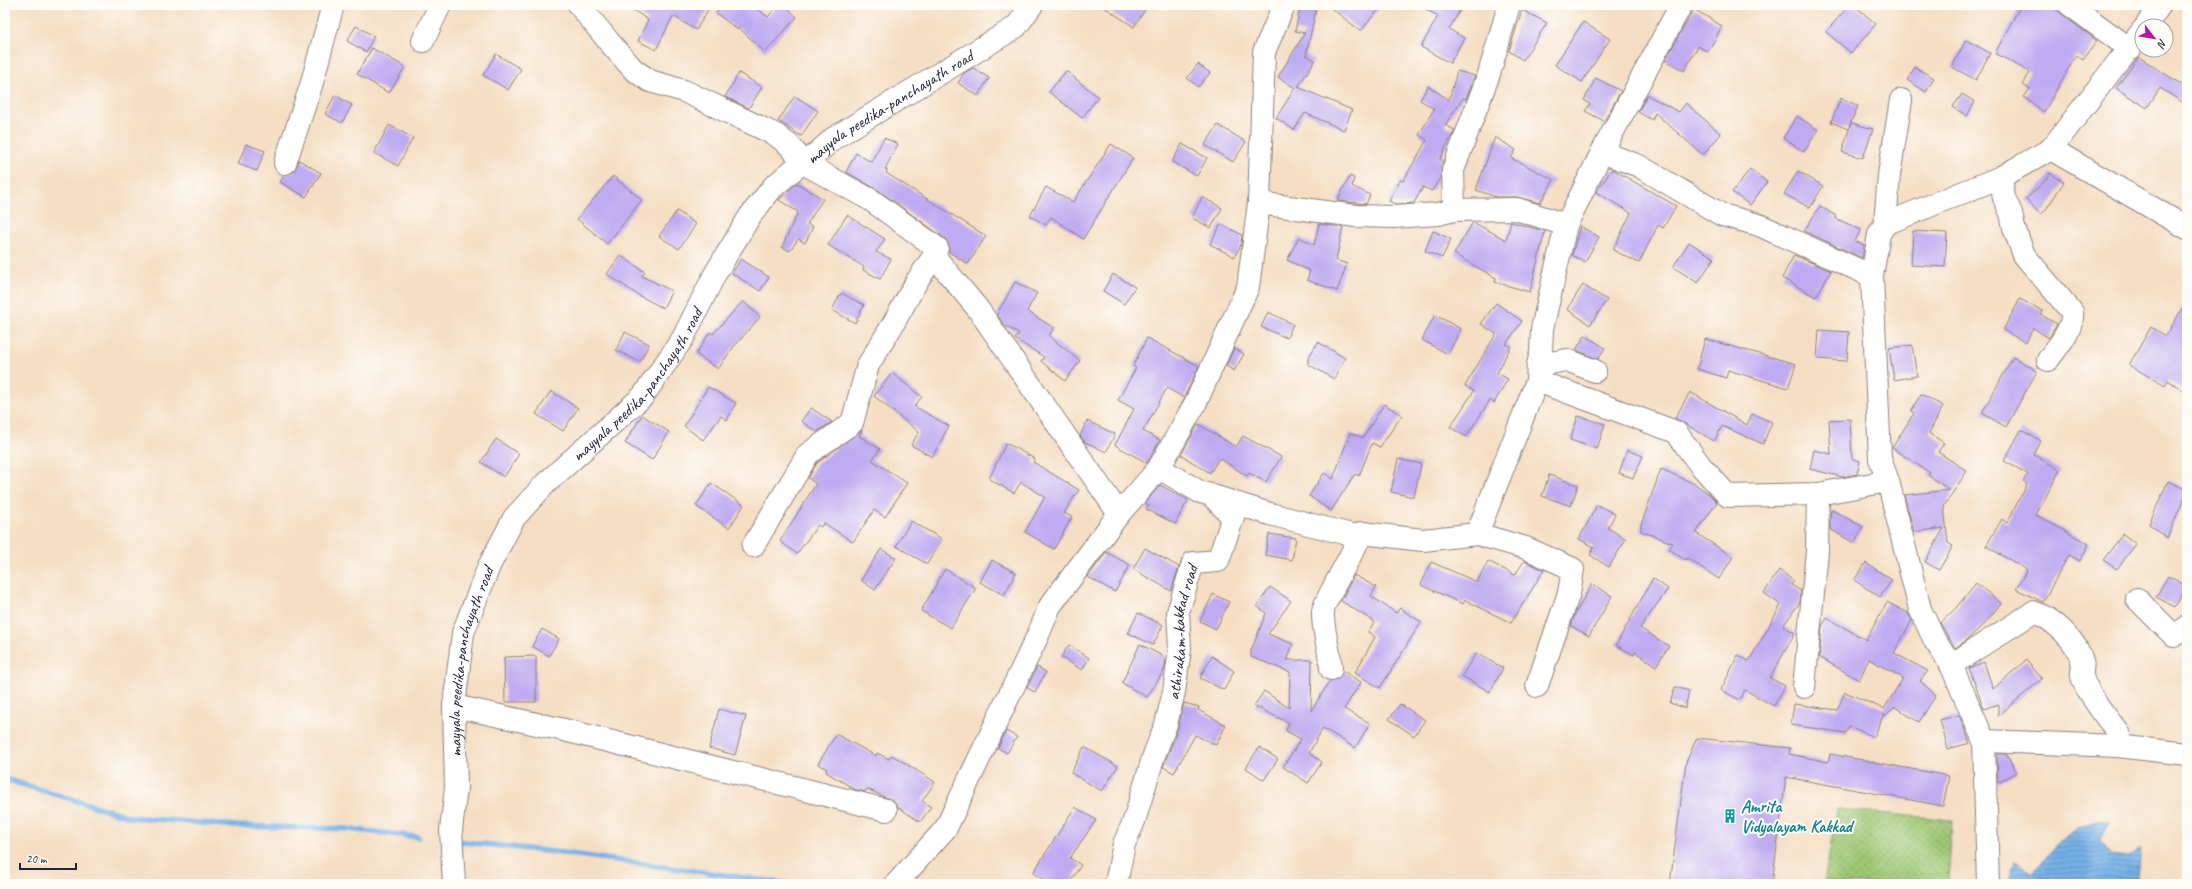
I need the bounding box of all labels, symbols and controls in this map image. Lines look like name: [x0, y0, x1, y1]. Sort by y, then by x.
north arrow: [2134, 18, 2174, 58]
text: N: [2154, 37, 2170, 52]
street label: mayyala peedika-panchayath road: [802, 45, 979, 169]
street label: mayyala peedika-panchayath road: [568, 303, 708, 466]
street label: athirakam-kakkad road: [1163, 560, 1203, 702]
street label: mayyala peedika-panchayath road: [444, 562, 500, 757]
place label: Amrita Vidyalayam Kakkad: [1741, 796, 1855, 837]
building icon: Amrita Vidyalayam Kakkad: [1722, 808, 1738, 824]
scale bar: [20, 845, 76, 871]
text: 20 m: [26, 851, 48, 867]

